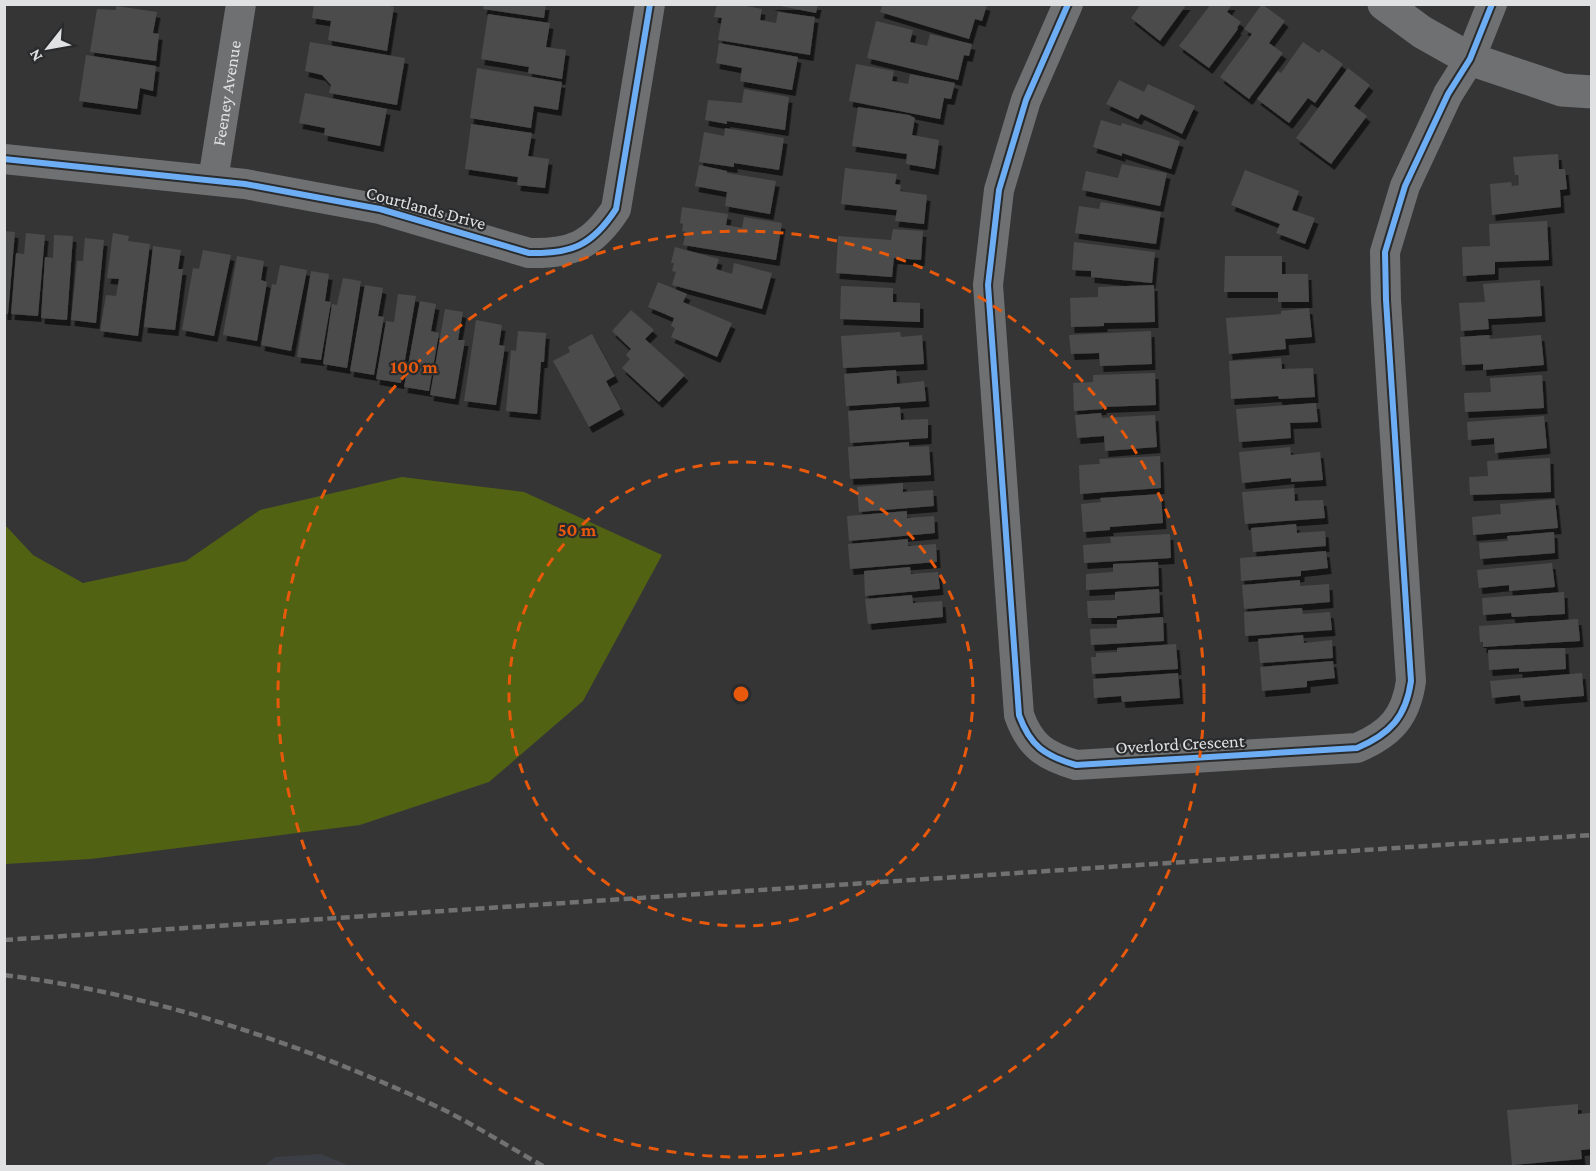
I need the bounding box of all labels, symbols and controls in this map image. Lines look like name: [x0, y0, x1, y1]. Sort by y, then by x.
north arrow: [18, 18, 78, 78]
street label: Feeney Avenue: [209, 39, 245, 147]
text: N: [25, 46, 46, 65]
street label: Courtlands Drive: [364, 182, 488, 234]
text: 100 m: [390, 357, 438, 377]
text: 50 m: [558, 520, 597, 540]
centre of rings: [731, 684, 751, 704]
street label: Overlord Crescent: [1115, 731, 1246, 757]

